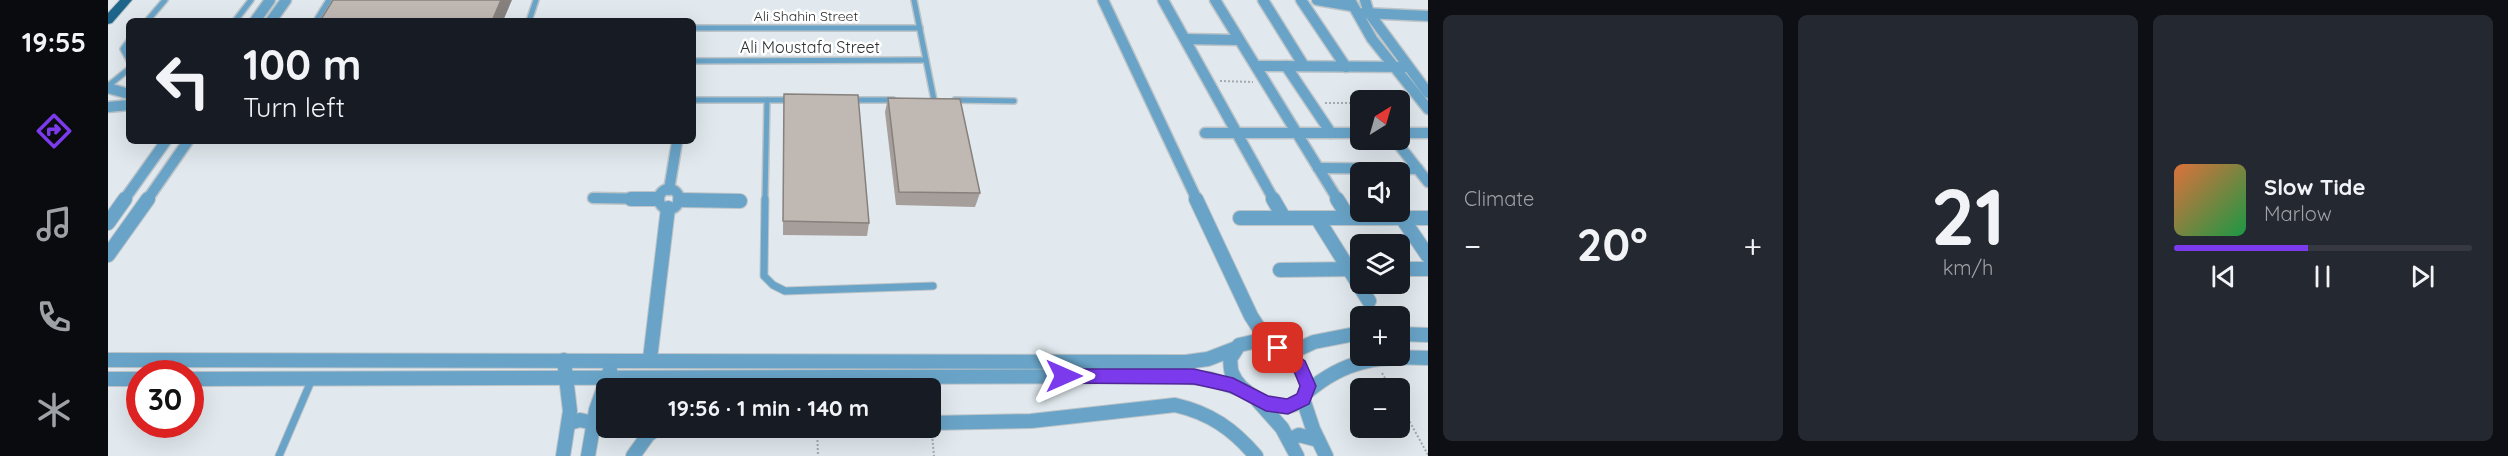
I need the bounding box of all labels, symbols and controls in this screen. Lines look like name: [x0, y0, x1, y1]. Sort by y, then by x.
street label: Ali Shahin Street: [754, 7, 859, 25]
text: 19:55: [22, 25, 86, 59]
street label: Ali Moustafa Street: [740, 37, 880, 57]
text: 100 m: [243, 38, 361, 91]
icon: left: [144, 42, 222, 120]
text: Turn left: [243, 90, 345, 124]
north arrow: [1350, 90, 1410, 150]
map controls: [1350, 90, 1410, 438]
icon: directions: [33, 110, 75, 152]
button: sound: [1350, 162, 1410, 222]
text: 21: [1931, 167, 2005, 265]
text: Slow Tide: [2264, 173, 2365, 201]
text: Climate: [1464, 186, 1534, 211]
text: Marlow: [2264, 201, 2332, 226]
icon: music: [33, 203, 75, 245]
text: 20°: [1577, 216, 1648, 272]
text: −: [1464, 225, 1481, 266]
text: +: [1743, 225, 1762, 266]
button: layers: [1350, 234, 1410, 294]
text: km/h: [1943, 255, 1993, 280]
icon: previous: [2207, 260, 2240, 293]
icon: pause: [2306, 260, 2339, 293]
icon: next: [2406, 260, 2439, 293]
icon: phone: [33, 296, 75, 338]
button: +: [1350, 306, 1410, 366]
pin: [1252, 322, 1303, 373]
icon: arrive: [1261, 331, 1294, 364]
position arrow: [1032, 344, 1096, 408]
speed limit sign: 30: [126, 360, 204, 438]
button: −: [1350, 378, 1410, 438]
icon: climate: [33, 389, 75, 431]
text: 19:56 · 1 min · 140 m: [668, 394, 869, 422]

